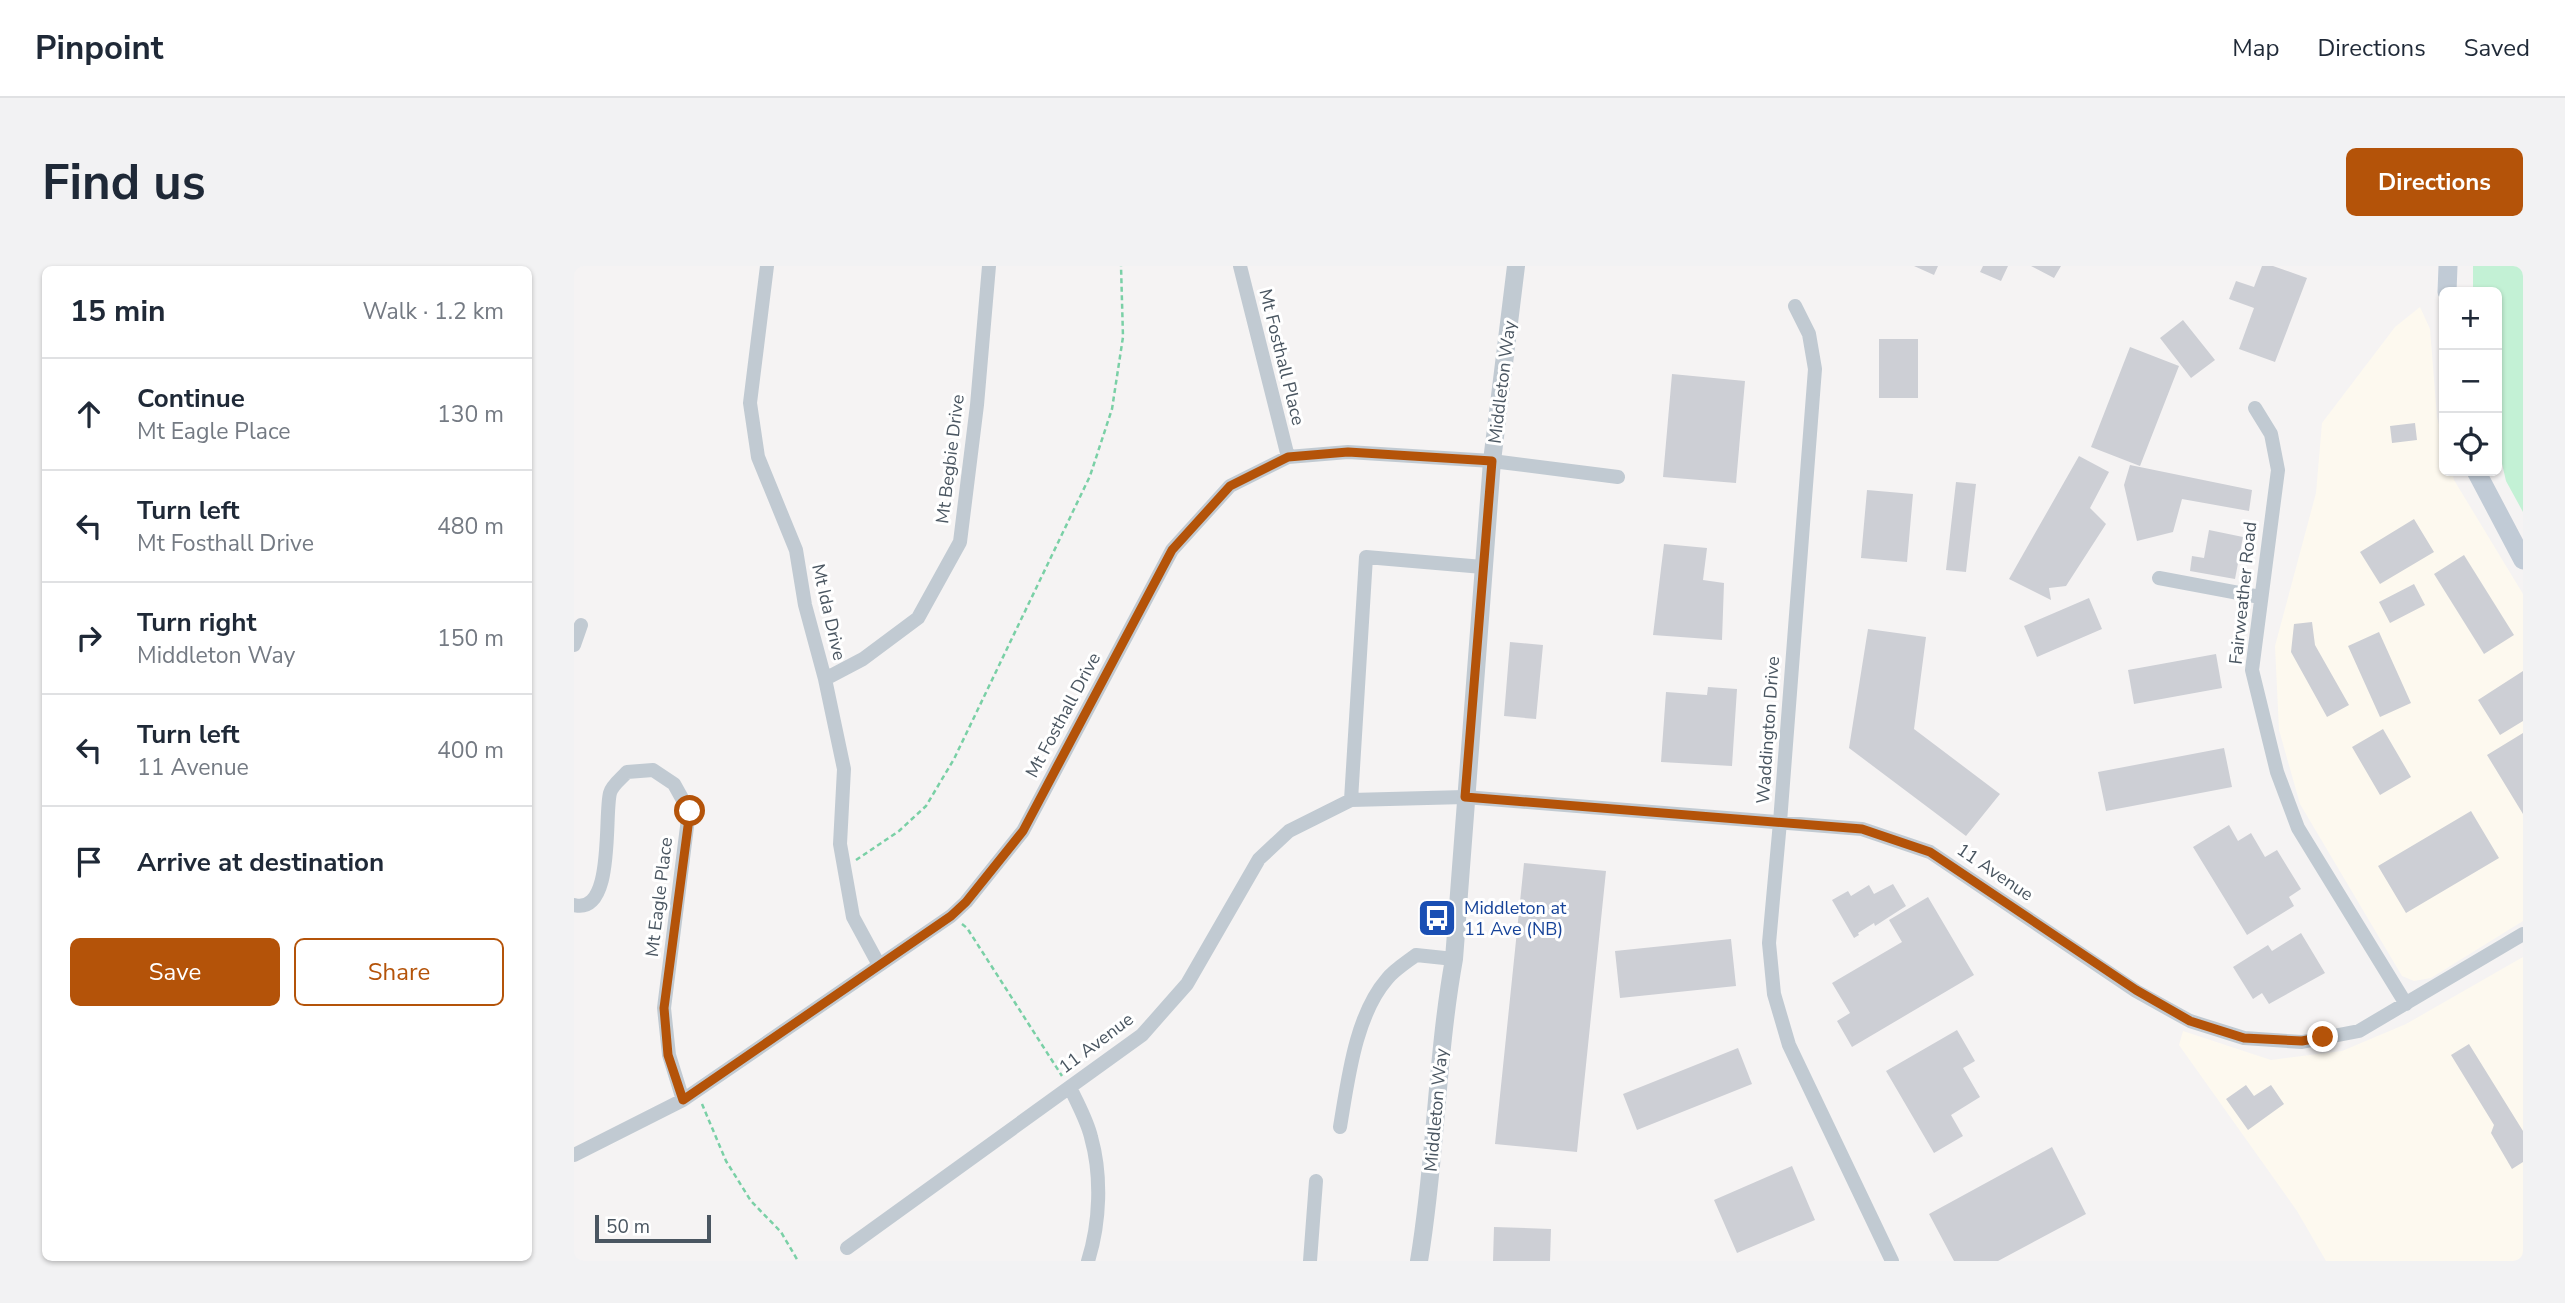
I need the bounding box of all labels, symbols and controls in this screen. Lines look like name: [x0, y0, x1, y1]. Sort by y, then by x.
text: Pinpoint: [35, 26, 163, 71]
text: Map: [2232, 32, 2279, 64]
text: Directions: [2317, 32, 2426, 64]
text: Saved: [2464, 32, 2530, 64]
button: Directions: [2346, 148, 2523, 216]
text: Find us: [42, 149, 206, 216]
street label: Mt Fosthall Place: [1253, 286, 1311, 428]
map controls: [2439, 287, 2502, 476]
button: +: [2439, 287, 2502, 350]
text: 15 min: [70, 291, 166, 332]
text: Walk · 1.2 km: [362, 296, 504, 327]
street label: Middleton Way: [1483, 318, 1522, 445]
button: −: [2439, 350, 2502, 413]
text: Continue: [137, 381, 245, 416]
street label: Mt Begbie Drive: [930, 393, 970, 525]
icon: ahead: [70, 395, 108, 433]
text: 130 m: [437, 399, 504, 430]
button: locate: [2439, 413, 2502, 476]
text: Mt Eagle Place: [137, 416, 291, 447]
text: Turn left: [137, 493, 240, 528]
icon: left: [70, 507, 108, 545]
text: 480 m: [437, 511, 504, 542]
street label: Fairweather Road: [2224, 520, 2262, 666]
text: Mt Fosthall Drive: [137, 528, 314, 559]
street label: Mt Ida Drive: [806, 561, 852, 663]
text: Turn right: [137, 605, 256, 640]
icon: right: [70, 619, 108, 657]
text: 150 m: [437, 623, 504, 654]
text: Middleton Way: [137, 640, 295, 671]
street label: Mt Fosthall Drive: [1020, 648, 1106, 782]
street label: Waddington Drive: [1751, 655, 1785, 805]
text: Turn left: [137, 717, 240, 752]
icon: left: [70, 731, 108, 769]
text: 400 m: [437, 735, 504, 766]
text: 11 Avenue: [137, 752, 249, 783]
route start: [674, 795, 705, 826]
street label: Mt Eagle Place: [640, 836, 678, 958]
street label: 11 Avenue: [1952, 838, 2038, 906]
icon: arrive: [70, 843, 108, 881]
text: Arrive at destination: [137, 845, 384, 880]
place label: Middleton at 11 Ave (NB): [1464, 896, 1567, 941]
bus stop icon: Middleton at 11 Ave (NB): [1416, 897, 1458, 939]
button: Save: [70, 938, 280, 1006]
button: Share: [294, 938, 504, 1006]
street label: 11 Avenue: [1054, 1007, 1138, 1079]
route end: [2307, 1021, 2338, 1052]
street label: Middleton Way: [1419, 1046, 1453, 1173]
scale bar: [595, 1212, 710, 1244]
text: 50 m: [606, 1214, 650, 1240]

